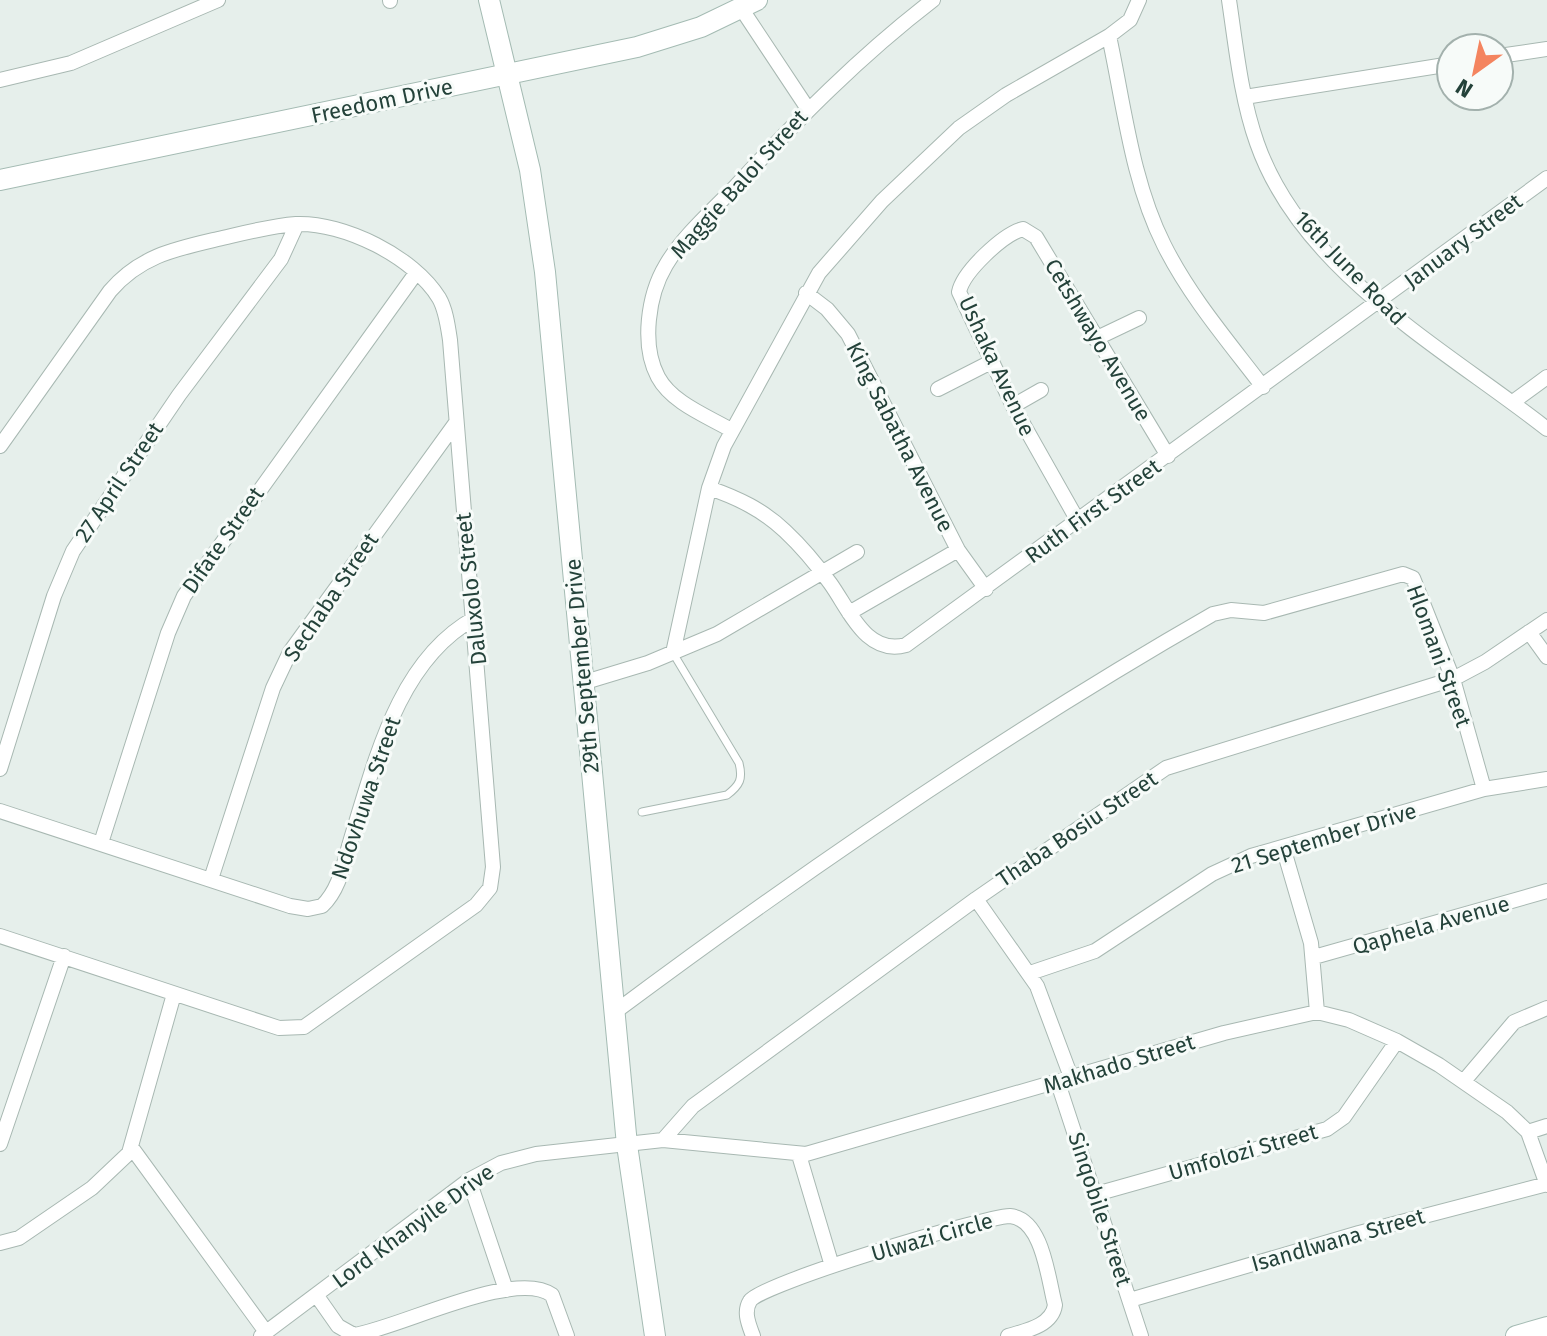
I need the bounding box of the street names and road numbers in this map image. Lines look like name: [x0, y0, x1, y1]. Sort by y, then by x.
street label: Freedom Drive: [309, 73, 455, 129]
street label: Maggie Baloi Street: [665, 104, 813, 264]
street label: January Street: [1398, 188, 1528, 294]
street label: 16th June Road: [1289, 205, 1411, 331]
street label: Cetshwayo Avenue: [1039, 254, 1157, 426]
street label: Ushaka Avenue: [953, 292, 1041, 440]
street label: King Sabatha Avenue: [840, 337, 960, 537]
street label: 27 April Street: [69, 417, 169, 547]
street label: Ruth First Street: [1020, 453, 1166, 569]
street label: Difate Street: [176, 481, 270, 599]
street label: Daluxolo Street: [450, 511, 492, 666]
street label: Sechaba Street: [278, 527, 384, 667]
street label: 29th September Drive: [559, 558, 605, 774]
street label: Hlomani Street: [1401, 581, 1477, 731]
street label: Ndovhuwa Street: [325, 713, 407, 883]
street label: Thaba Bosiu Street: [992, 765, 1162, 893]
street label: 21 September Drive: [1228, 797, 1420, 879]
street label: Qaphela Avenue: [1349, 890, 1513, 960]
street label: Makhado Street: [1040, 1028, 1198, 1100]
street label: Umfolozi Street: [1165, 1118, 1321, 1186]
street label: Sinqobile Street: [1062, 1129, 1138, 1289]
street label: Lord Khanyile Drive: [327, 1158, 499, 1294]
street label: Isandlwana Street: [1248, 1202, 1428, 1278]
street label: Ulwazi Circle: [868, 1207, 996, 1267]

